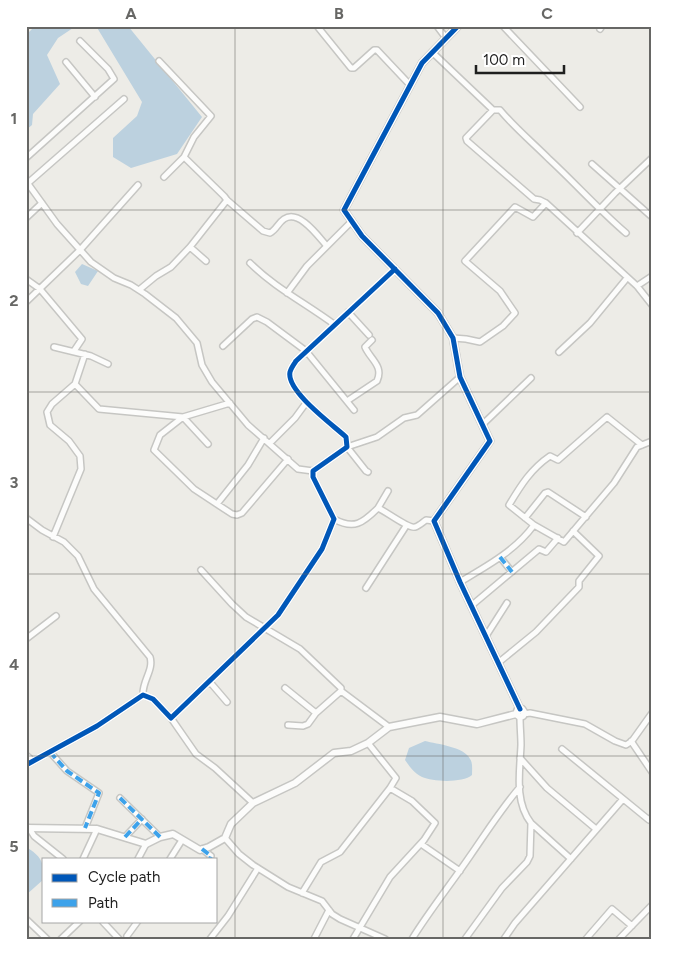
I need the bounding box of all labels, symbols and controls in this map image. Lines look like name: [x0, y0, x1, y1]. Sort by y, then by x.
text: A: [125, 4, 137, 23]
text: B: [334, 4, 344, 23]
text: C: [541, 4, 553, 23]
scale bar: [476, 42, 563, 74]
text: 100 m: [483, 51, 525, 69]
text: 1: [11, 109, 17, 128]
text: 2: [9, 291, 19, 310]
text: 3: [10, 473, 19, 492]
text: 4: [9, 655, 19, 674]
text: 5: [9, 837, 19, 856]
legend: [42, 858, 218, 922]
text: Cycle path: [88, 868, 160, 886]
text: Path: [88, 894, 118, 912]

